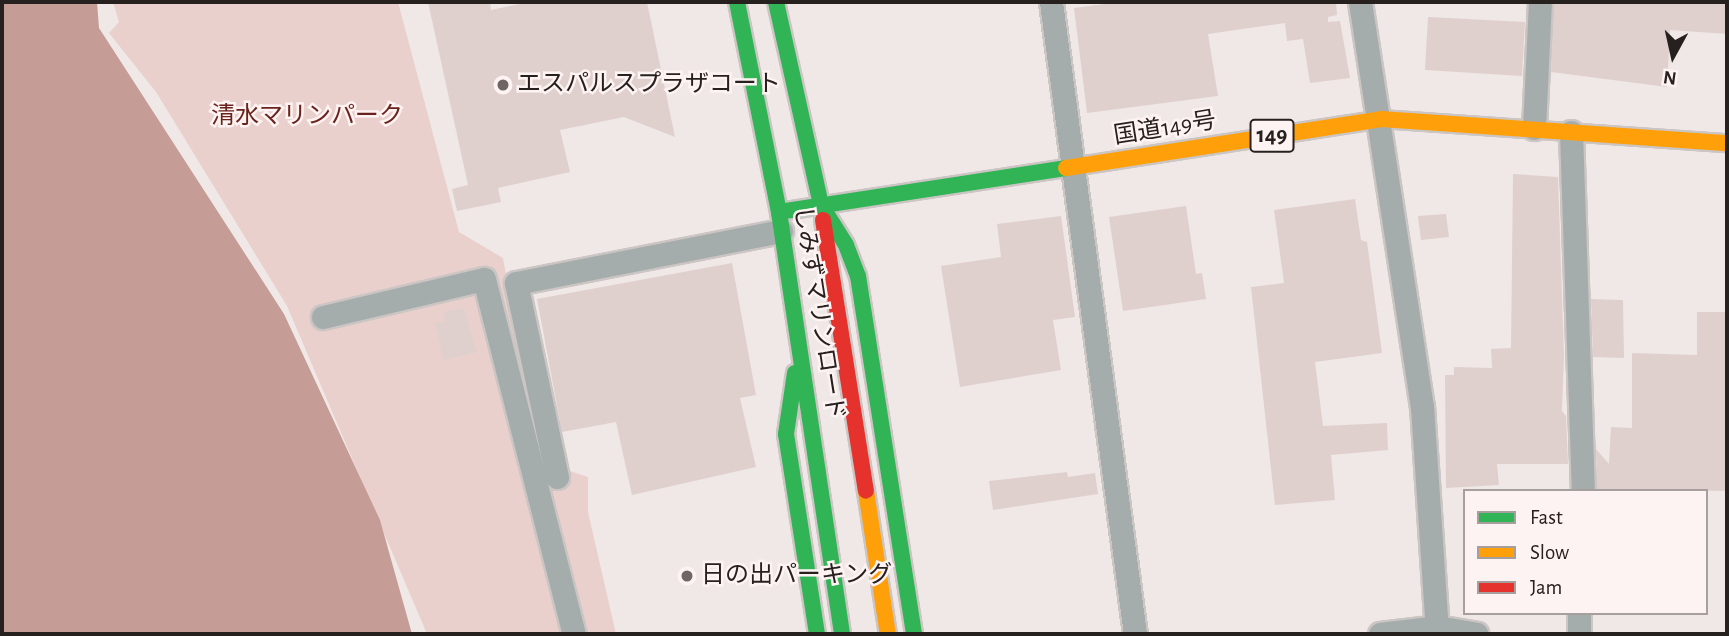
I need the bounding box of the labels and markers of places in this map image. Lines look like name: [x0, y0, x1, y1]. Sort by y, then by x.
place label: エスパルスプラザコート: [517, 71, 781, 99]
marker: エスパルスプラザコート: [495, 77, 511, 93]
place label: 日の出パーキング: [701, 562, 893, 590]
marker: 日の出パーキング: [679, 568, 695, 584]

